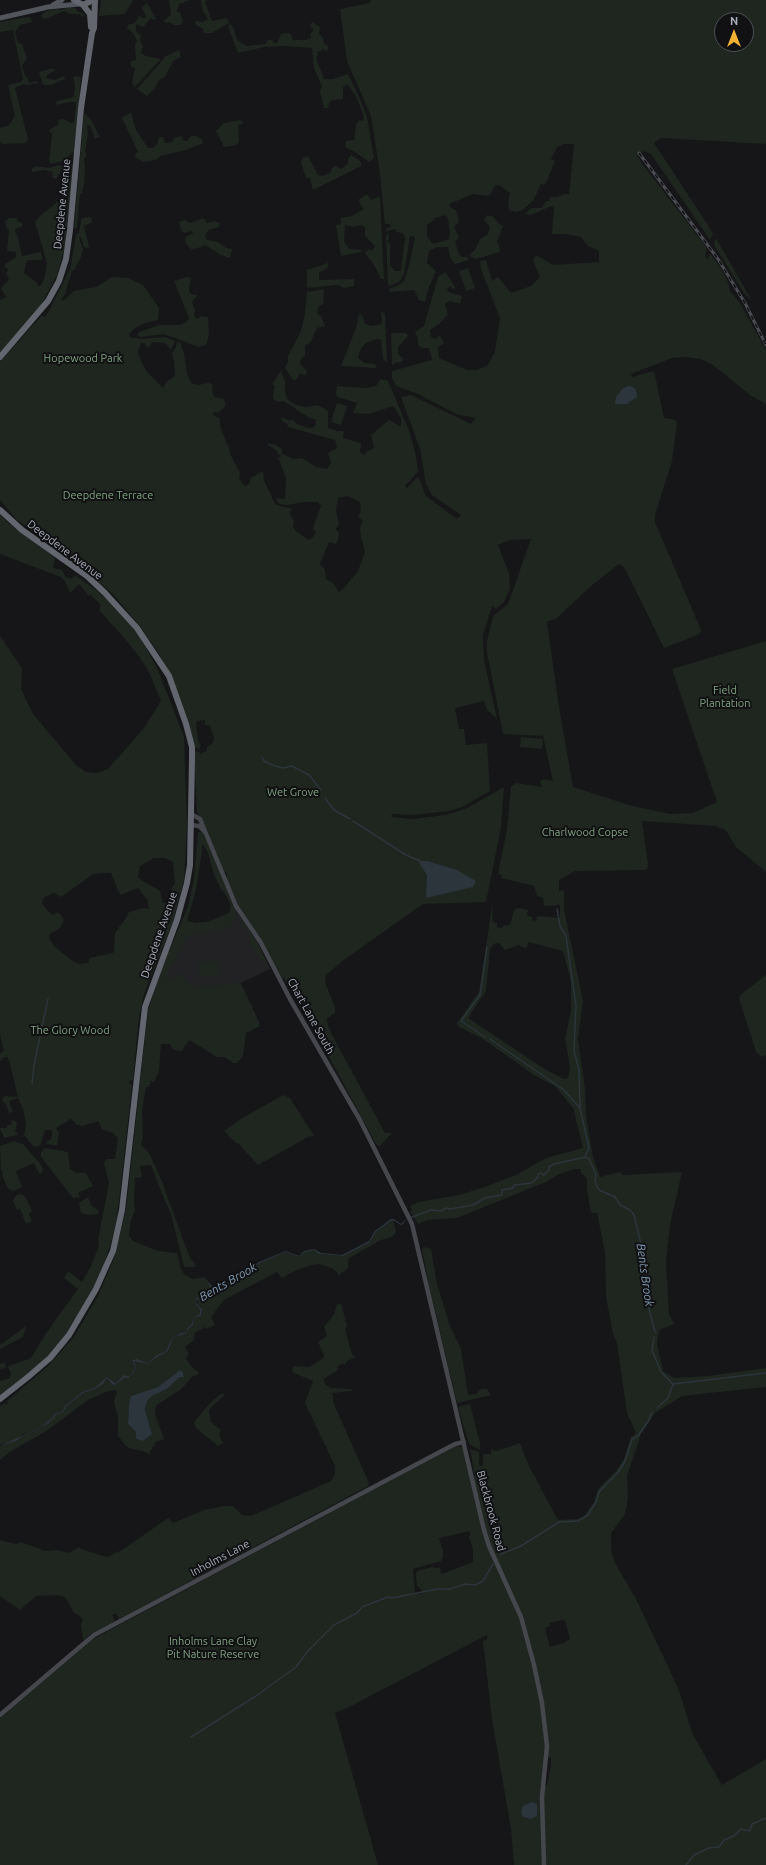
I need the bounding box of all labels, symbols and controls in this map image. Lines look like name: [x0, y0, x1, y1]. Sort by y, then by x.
north arrow: [714, 12, 754, 52]
text: N: [730, 15, 738, 27]
street label: Deepdene Avenue: [51, 158, 73, 250]
park label: Hopewood Park: [44, 351, 122, 365]
park label: Deepdene Terrace: [63, 488, 153, 502]
street label: Deepdene Avenue: [25, 517, 105, 583]
park label: Field Plantation: [699, 683, 751, 709]
park label: Wet Grove: [267, 785, 319, 799]
park label: Charlwood Copse: [542, 825, 628, 839]
street label: Deepdene Avenue: [138, 890, 180, 980]
street label: Chart Lane South: [285, 976, 337, 1056]
park label: The Glory Wood: [30, 1023, 110, 1037]
water label: Bents Brook: [633, 1242, 657, 1308]
water label: Bents Brook: [197, 1260, 259, 1304]
street label: Blackbrook Road: [474, 1469, 508, 1553]
street label: Inholms Lane: [188, 1537, 252, 1579]
park label: Inholms Lane Clay Pit Nature Reserve: [167, 1634, 259, 1660]

